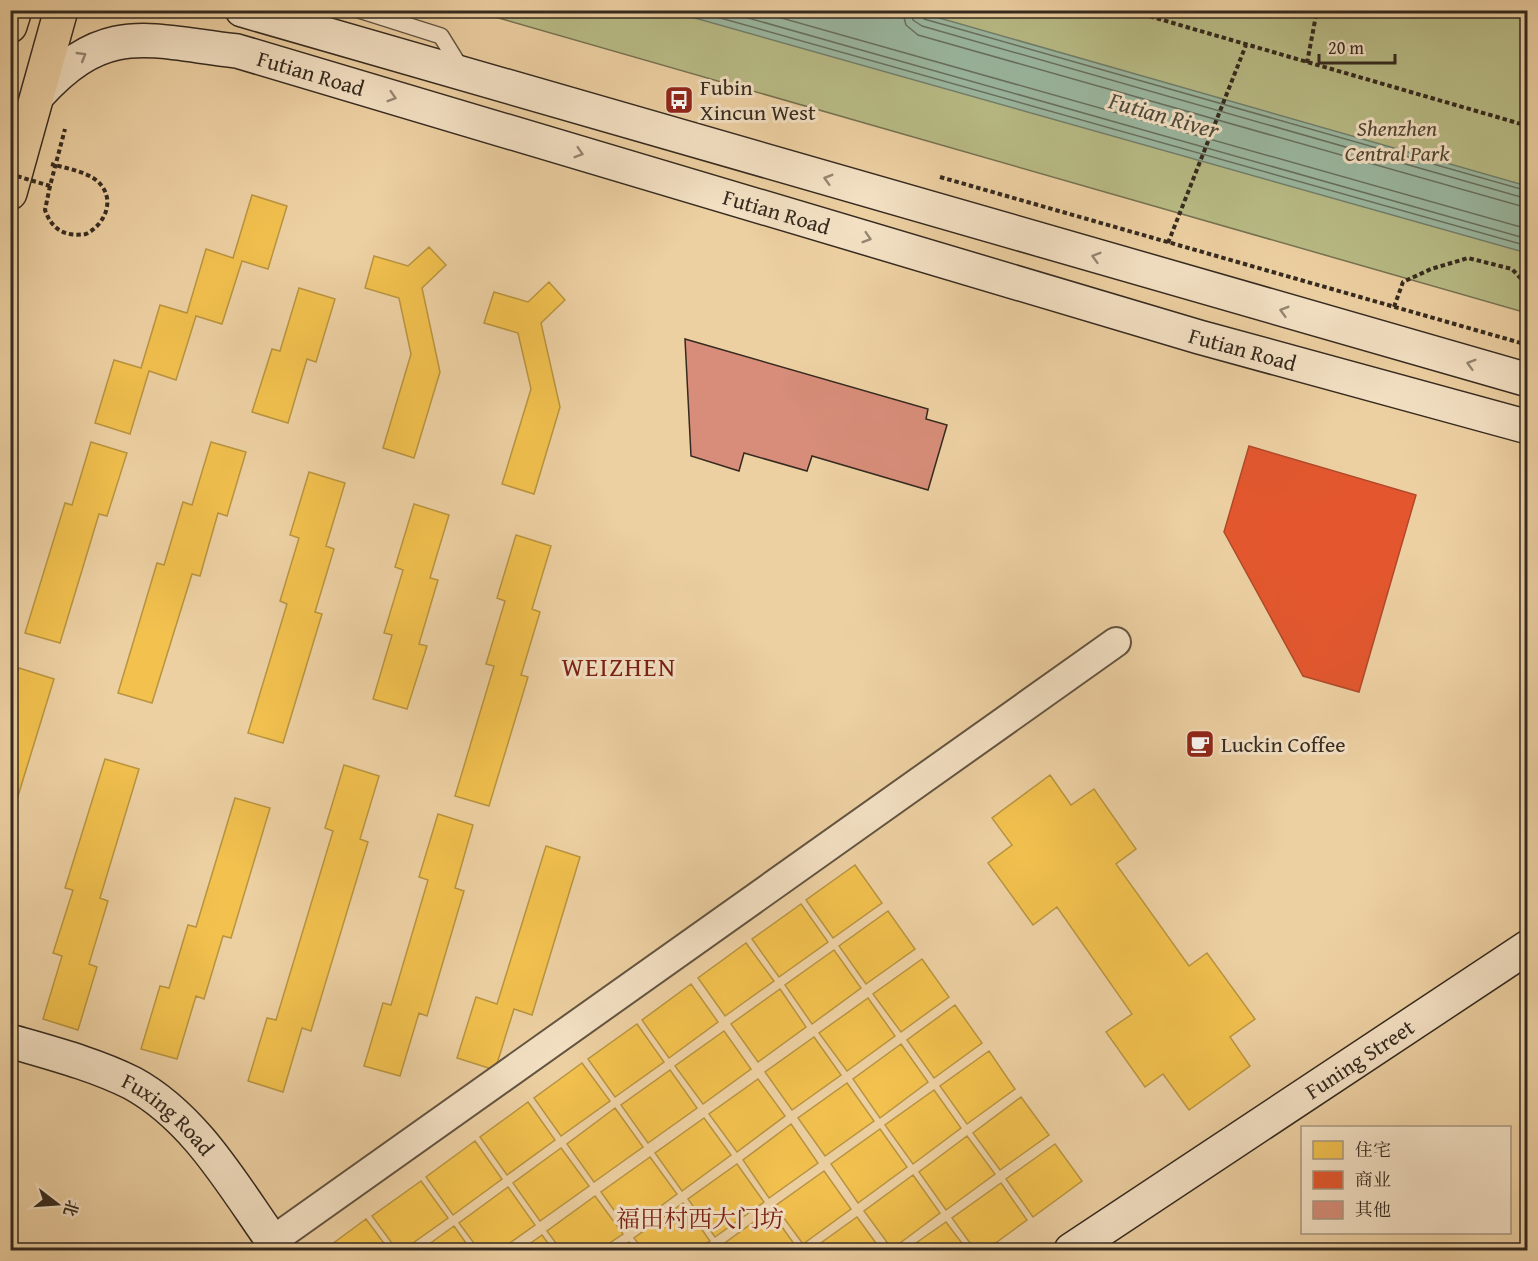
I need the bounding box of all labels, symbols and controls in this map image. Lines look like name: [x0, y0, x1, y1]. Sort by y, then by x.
scale bar: [1319, 27, 1396, 65]
text: 20 m: [1328, 34, 1364, 61]
street label: Futian Road: [253, 42, 368, 104]
one-way arrow: [76, 52, 86, 64]
place label: Fubin Xincun West: [700, 71, 816, 128]
water label: Futian River: [1104, 82, 1224, 148]
bus stop icon: Fubin Xincun West: [663, 84, 695, 116]
one-way arrow: [386, 90, 397, 102]
park label: Shenzhen Central Park: [1345, 112, 1450, 169]
one-way arrow: [573, 146, 584, 158]
one-way arrow: [823, 174, 834, 186]
street label: Futian Road: [719, 180, 834, 243]
one-way arrow: [861, 231, 872, 243]
one-way arrow: [1091, 251, 1101, 264]
one-way arrow: [1279, 305, 1289, 318]
street label: Futian Road: [1185, 319, 1300, 379]
one-way arrow: [1466, 359, 1477, 371]
district label: WEIZHEN: [562, 647, 676, 686]
cafe icon: Luckin Coffee: [1184, 728, 1216, 760]
place label: Luckin Coffee: [1221, 728, 1346, 760]
street label: Funing Street: [1298, 1011, 1421, 1107]
street label: Fuxing Road: [117, 1065, 222, 1163]
legend: [1301, 1126, 1511, 1234]
text: 住宅: [1355, 1136, 1391, 1163]
text: 商业: [1355, 1166, 1391, 1193]
north arrow: [27, 1174, 87, 1234]
text: 其他: [1355, 1196, 1391, 1223]
text: 北: [58, 1197, 85, 1220]
district label: 福田村西大门坊: [616, 1201, 784, 1236]

